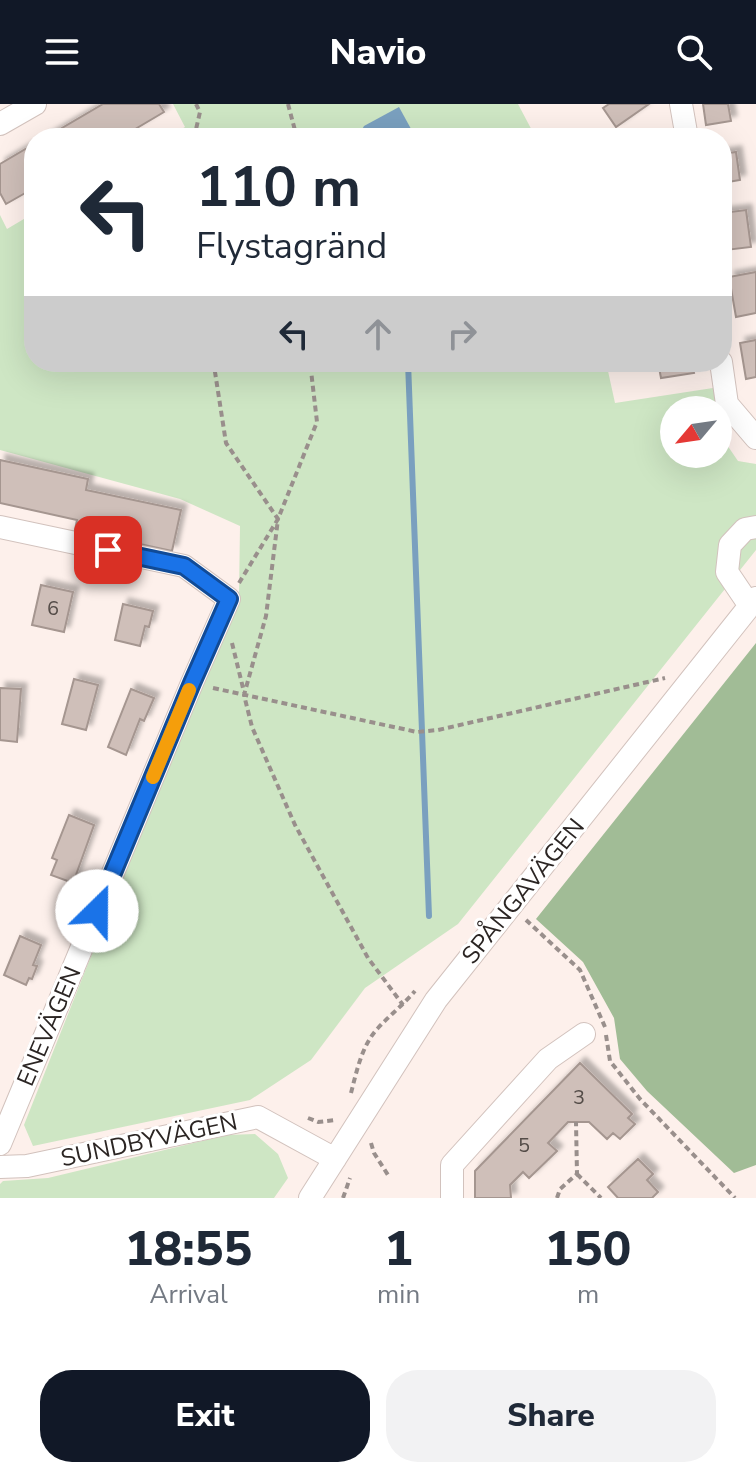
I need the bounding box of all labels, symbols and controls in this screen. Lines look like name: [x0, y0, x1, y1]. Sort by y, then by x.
text: Navio: [329, 28, 427, 77]
icon: menu: [40, 30, 84, 74]
icon: search: [672, 30, 716, 74]
text: 110 m: [196, 149, 361, 226]
icon: left: [64, 160, 168, 264]
text: Flystagränd: [196, 222, 387, 271]
icon: left: [272, 312, 316, 356]
icon: ahead: [356, 312, 400, 356]
icon: right: [440, 312, 484, 356]
north arrow: [660, 396, 732, 468]
map controls: [660, 396, 732, 468]
pin: [74, 516, 142, 584]
icon: arrive: [86, 528, 130, 572]
house number: 6: [47, 595, 59, 622]
street label: SPÅNGAVÄGEN: [454, 811, 592, 971]
position arrow: [55, 869, 139, 953]
street label: ENEVÄGEN: [9, 961, 89, 1091]
house number: 3: [573, 1084, 585, 1111]
street label: SUNDBYVÄGEN: [58, 1106, 240, 1174]
house number: 5: [518, 1132, 530, 1159]
text: 18:55: [125, 1216, 252, 1282]
text: 1: [384, 1216, 413, 1282]
text: 150: [545, 1216, 631, 1282]
text: Arrival: [149, 1277, 228, 1312]
text: min: [377, 1277, 420, 1312]
text: m: [577, 1277, 599, 1312]
button: Exit: [40, 1370, 370, 1462]
button: Share: [386, 1370, 716, 1462]

